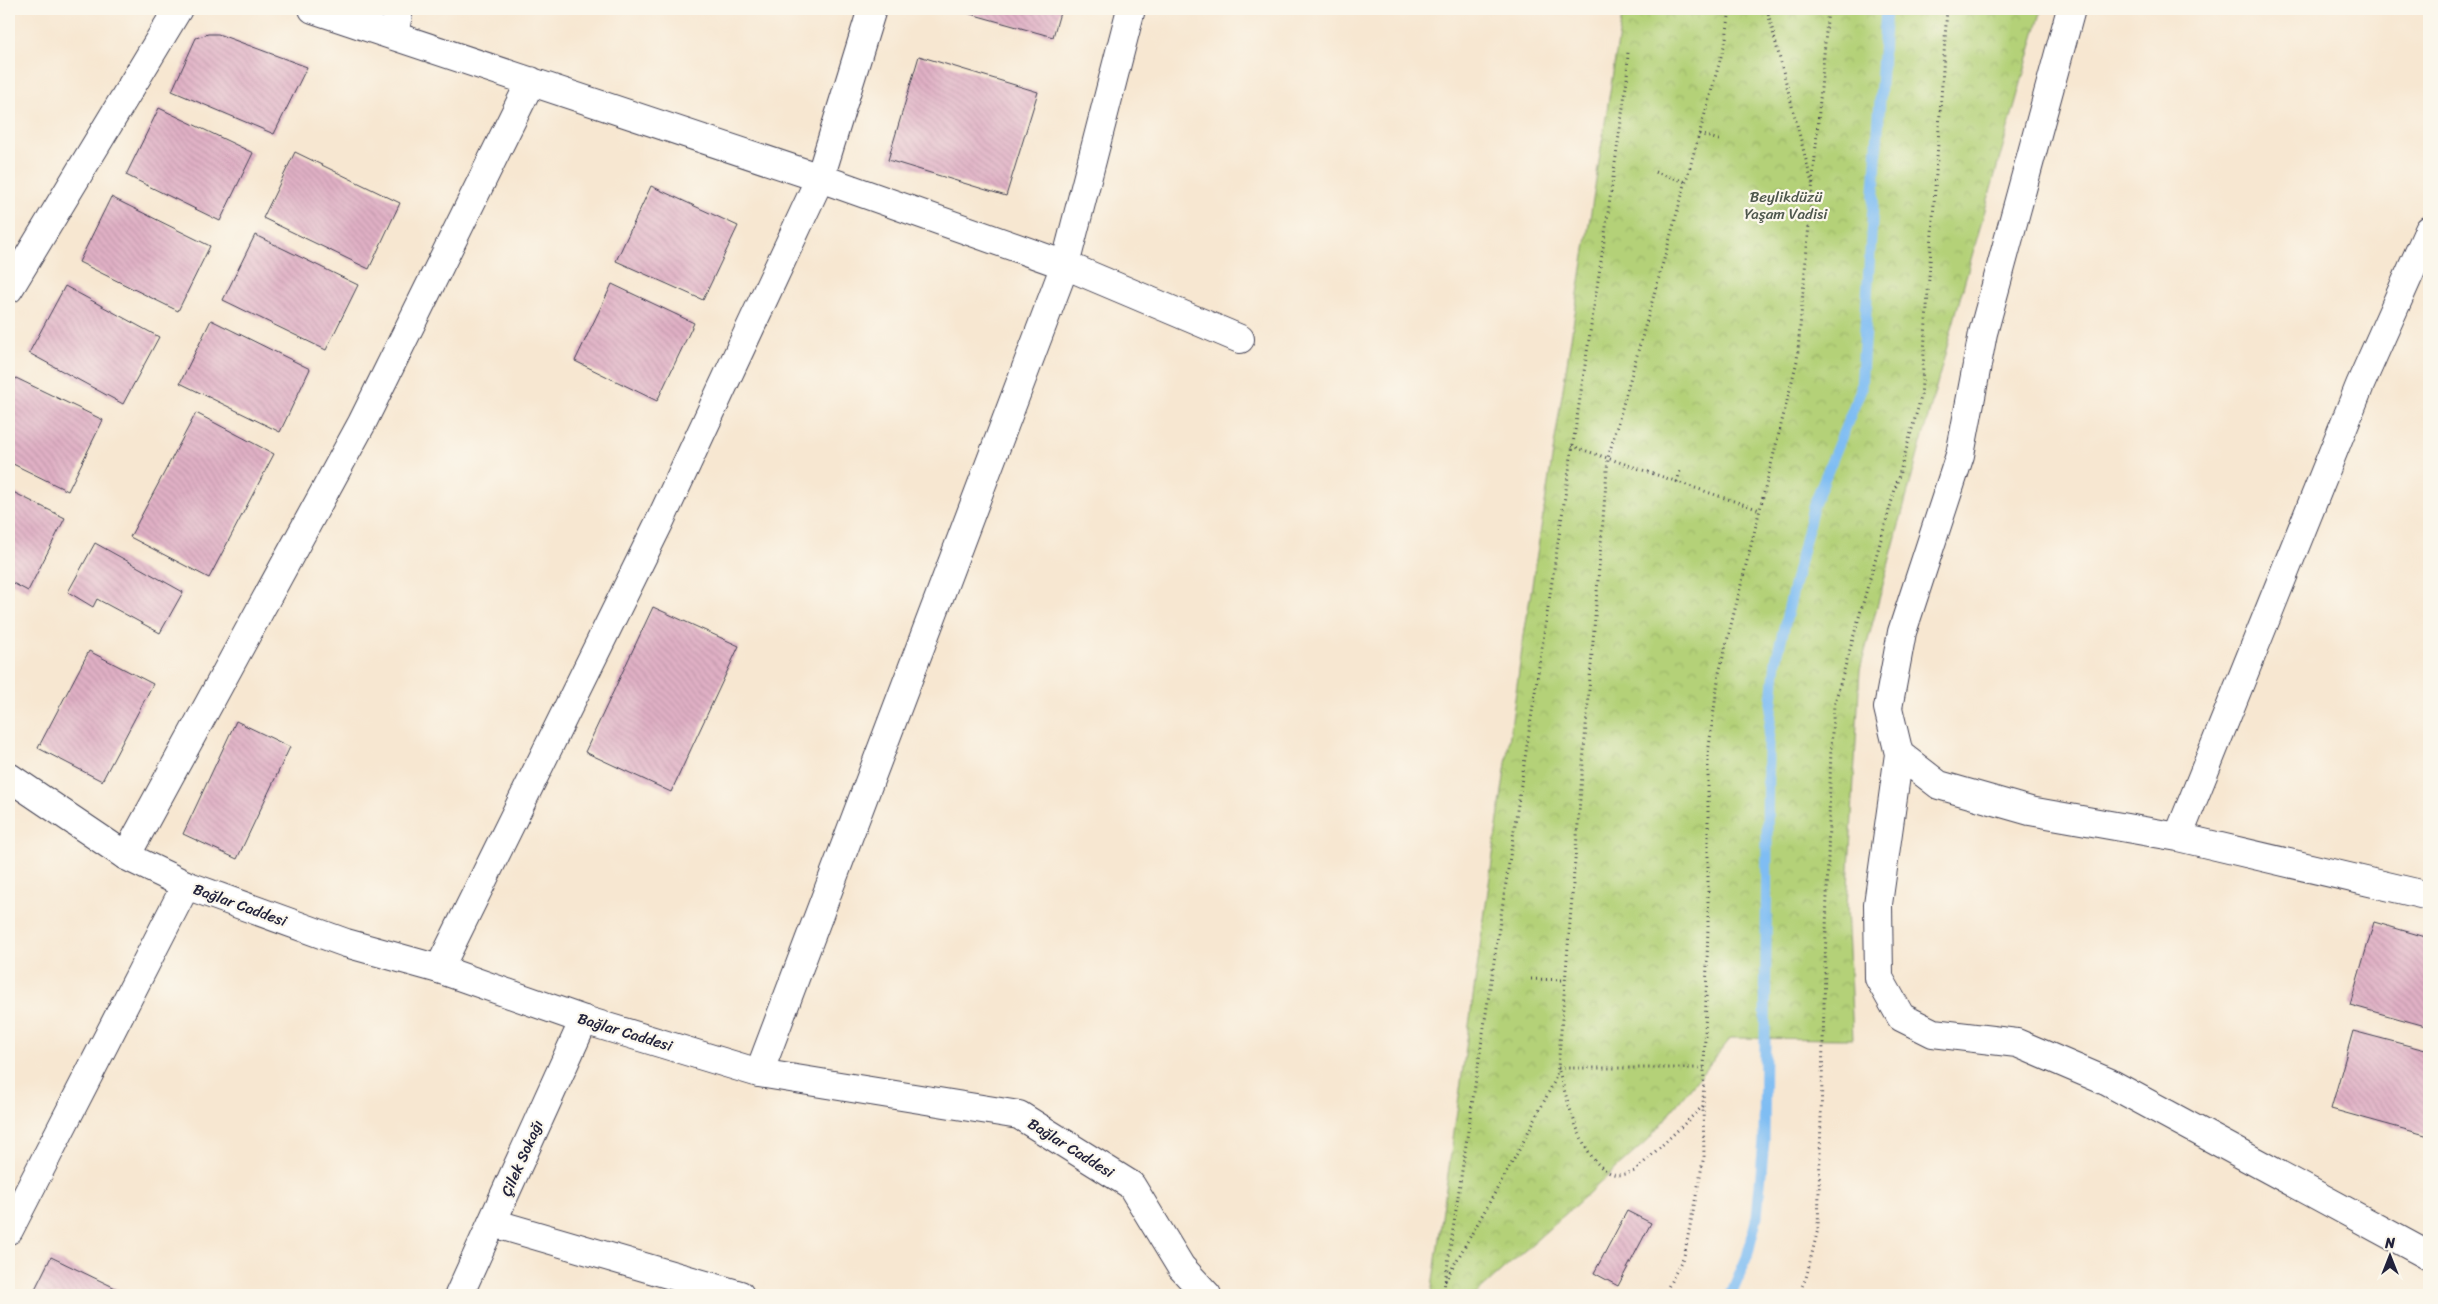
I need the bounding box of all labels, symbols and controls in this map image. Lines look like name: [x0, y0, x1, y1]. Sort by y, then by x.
park label: Beylikdüzü Yaşam Vadisi: [1745, 184, 1828, 227]
street label: Bağlar Caddesi: [190, 876, 291, 934]
street label: Bağlar Caddesi: [574, 1005, 676, 1059]
street label: Bağlar Caddesi: [1023, 1111, 1120, 1185]
street label: Çilek Sokağı: [494, 1116, 550, 1200]
text: N: [2384, 1231, 2395, 1256]
north arrow: [2366, 1232, 2416, 1282]

